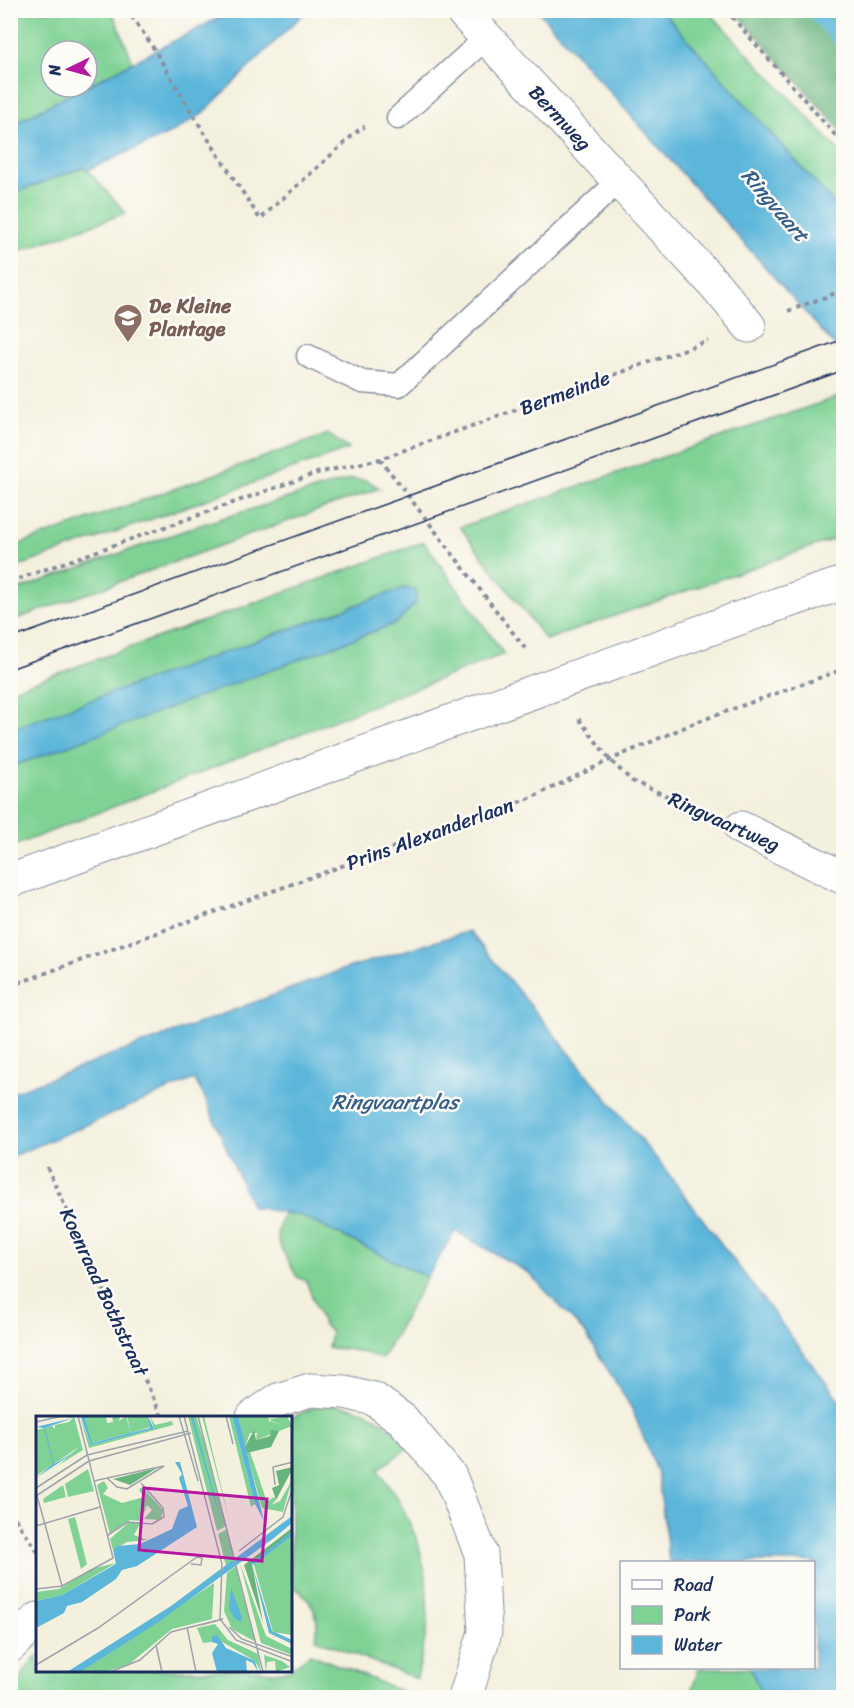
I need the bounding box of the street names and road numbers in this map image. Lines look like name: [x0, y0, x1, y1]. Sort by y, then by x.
street label: Bermweg: [520, 77, 600, 159]
street label: Bermeinde: [515, 360, 615, 426]
street label: Ringvaartweg: [662, 782, 786, 862]
street label: Prins Alexanderlaan: [341, 787, 519, 881]
street label: Koenraad Bothstraat: [50, 1202, 159, 1383]

